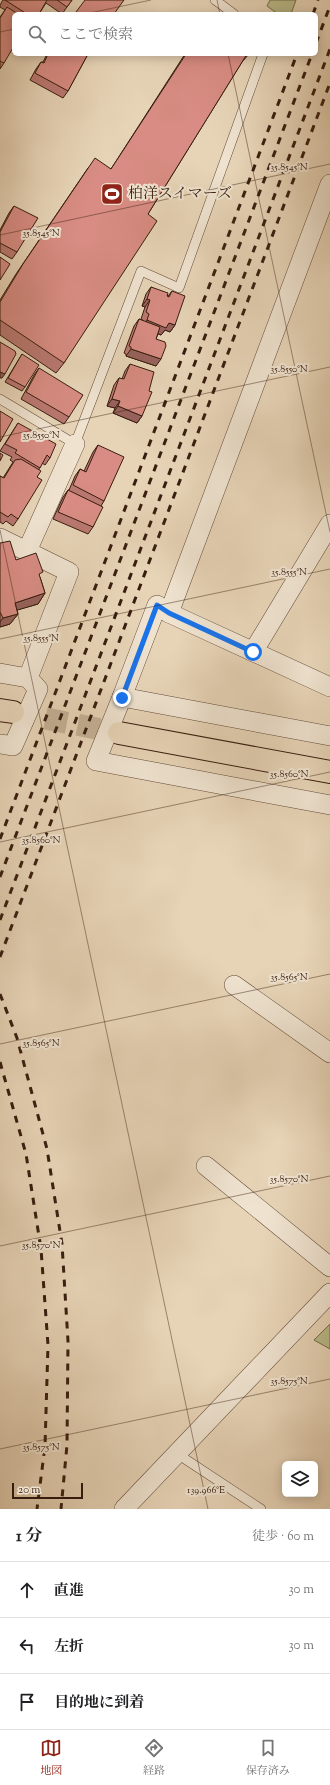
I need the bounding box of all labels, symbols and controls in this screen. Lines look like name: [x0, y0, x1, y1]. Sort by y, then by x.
search box: [12, 12, 318, 56]
icon: search: [26, 23, 48, 45]
text: ここで検索: [58, 25, 133, 46]
text: 35.8545°N: [270, 160, 308, 175]
sports icon: 柏洋スイマーズ: [99, 181, 125, 207]
place label: 柏洋スイマーズ: [128, 184, 232, 205]
text: 35.8545°N: [22, 226, 60, 241]
text: 35.8550°N: [270, 362, 308, 377]
text: 35.8550°N: [22, 428, 60, 443]
text: 35.8555°N: [271, 565, 307, 580]
text: 35.8555°N: [23, 631, 59, 646]
route start: [244, 643, 262, 661]
route end: [113, 689, 131, 707]
text: 35.8560°N: [269, 767, 309, 782]
text: 35.8560°N: [21, 833, 61, 848]
text: 35.8565°N: [270, 970, 308, 985]
text: 35.8565°N: [22, 1036, 60, 1051]
text: 35.8570°N: [270, 1172, 308, 1187]
text: 35.8570°N: [22, 1238, 60, 1253]
text: 35.8575°N: [270, 1374, 308, 1389]
text: 35.8575°N: [22, 1440, 60, 1455]
map controls: [282, 1461, 318, 1497]
button: layers: [282, 1461, 318, 1497]
scale bar: [12, 1481, 83, 1500]
text: 20 m: [18, 1482, 40, 1498]
text: 139.966°E: [187, 1483, 225, 1498]
text: 1 分: [16, 1525, 42, 1549]
text: 徒歩 · 60 m: [252, 1528, 314, 1546]
icon: ahead: [16, 1579, 38, 1601]
text: 直進: [54, 1581, 84, 1602]
text: 30 m: [288, 1581, 314, 1599]
icon: left: [16, 1635, 38, 1657]
text: 左折: [54, 1637, 84, 1658]
text: 30 m: [288, 1637, 314, 1655]
icon: arrive: [16, 1691, 38, 1713]
text: 目的地に到着: [54, 1693, 144, 1714]
tab: 地図: [40, 1737, 62, 1779]
tab: 経路: [143, 1737, 165, 1779]
tab: 保存済み: [246, 1737, 290, 1779]

